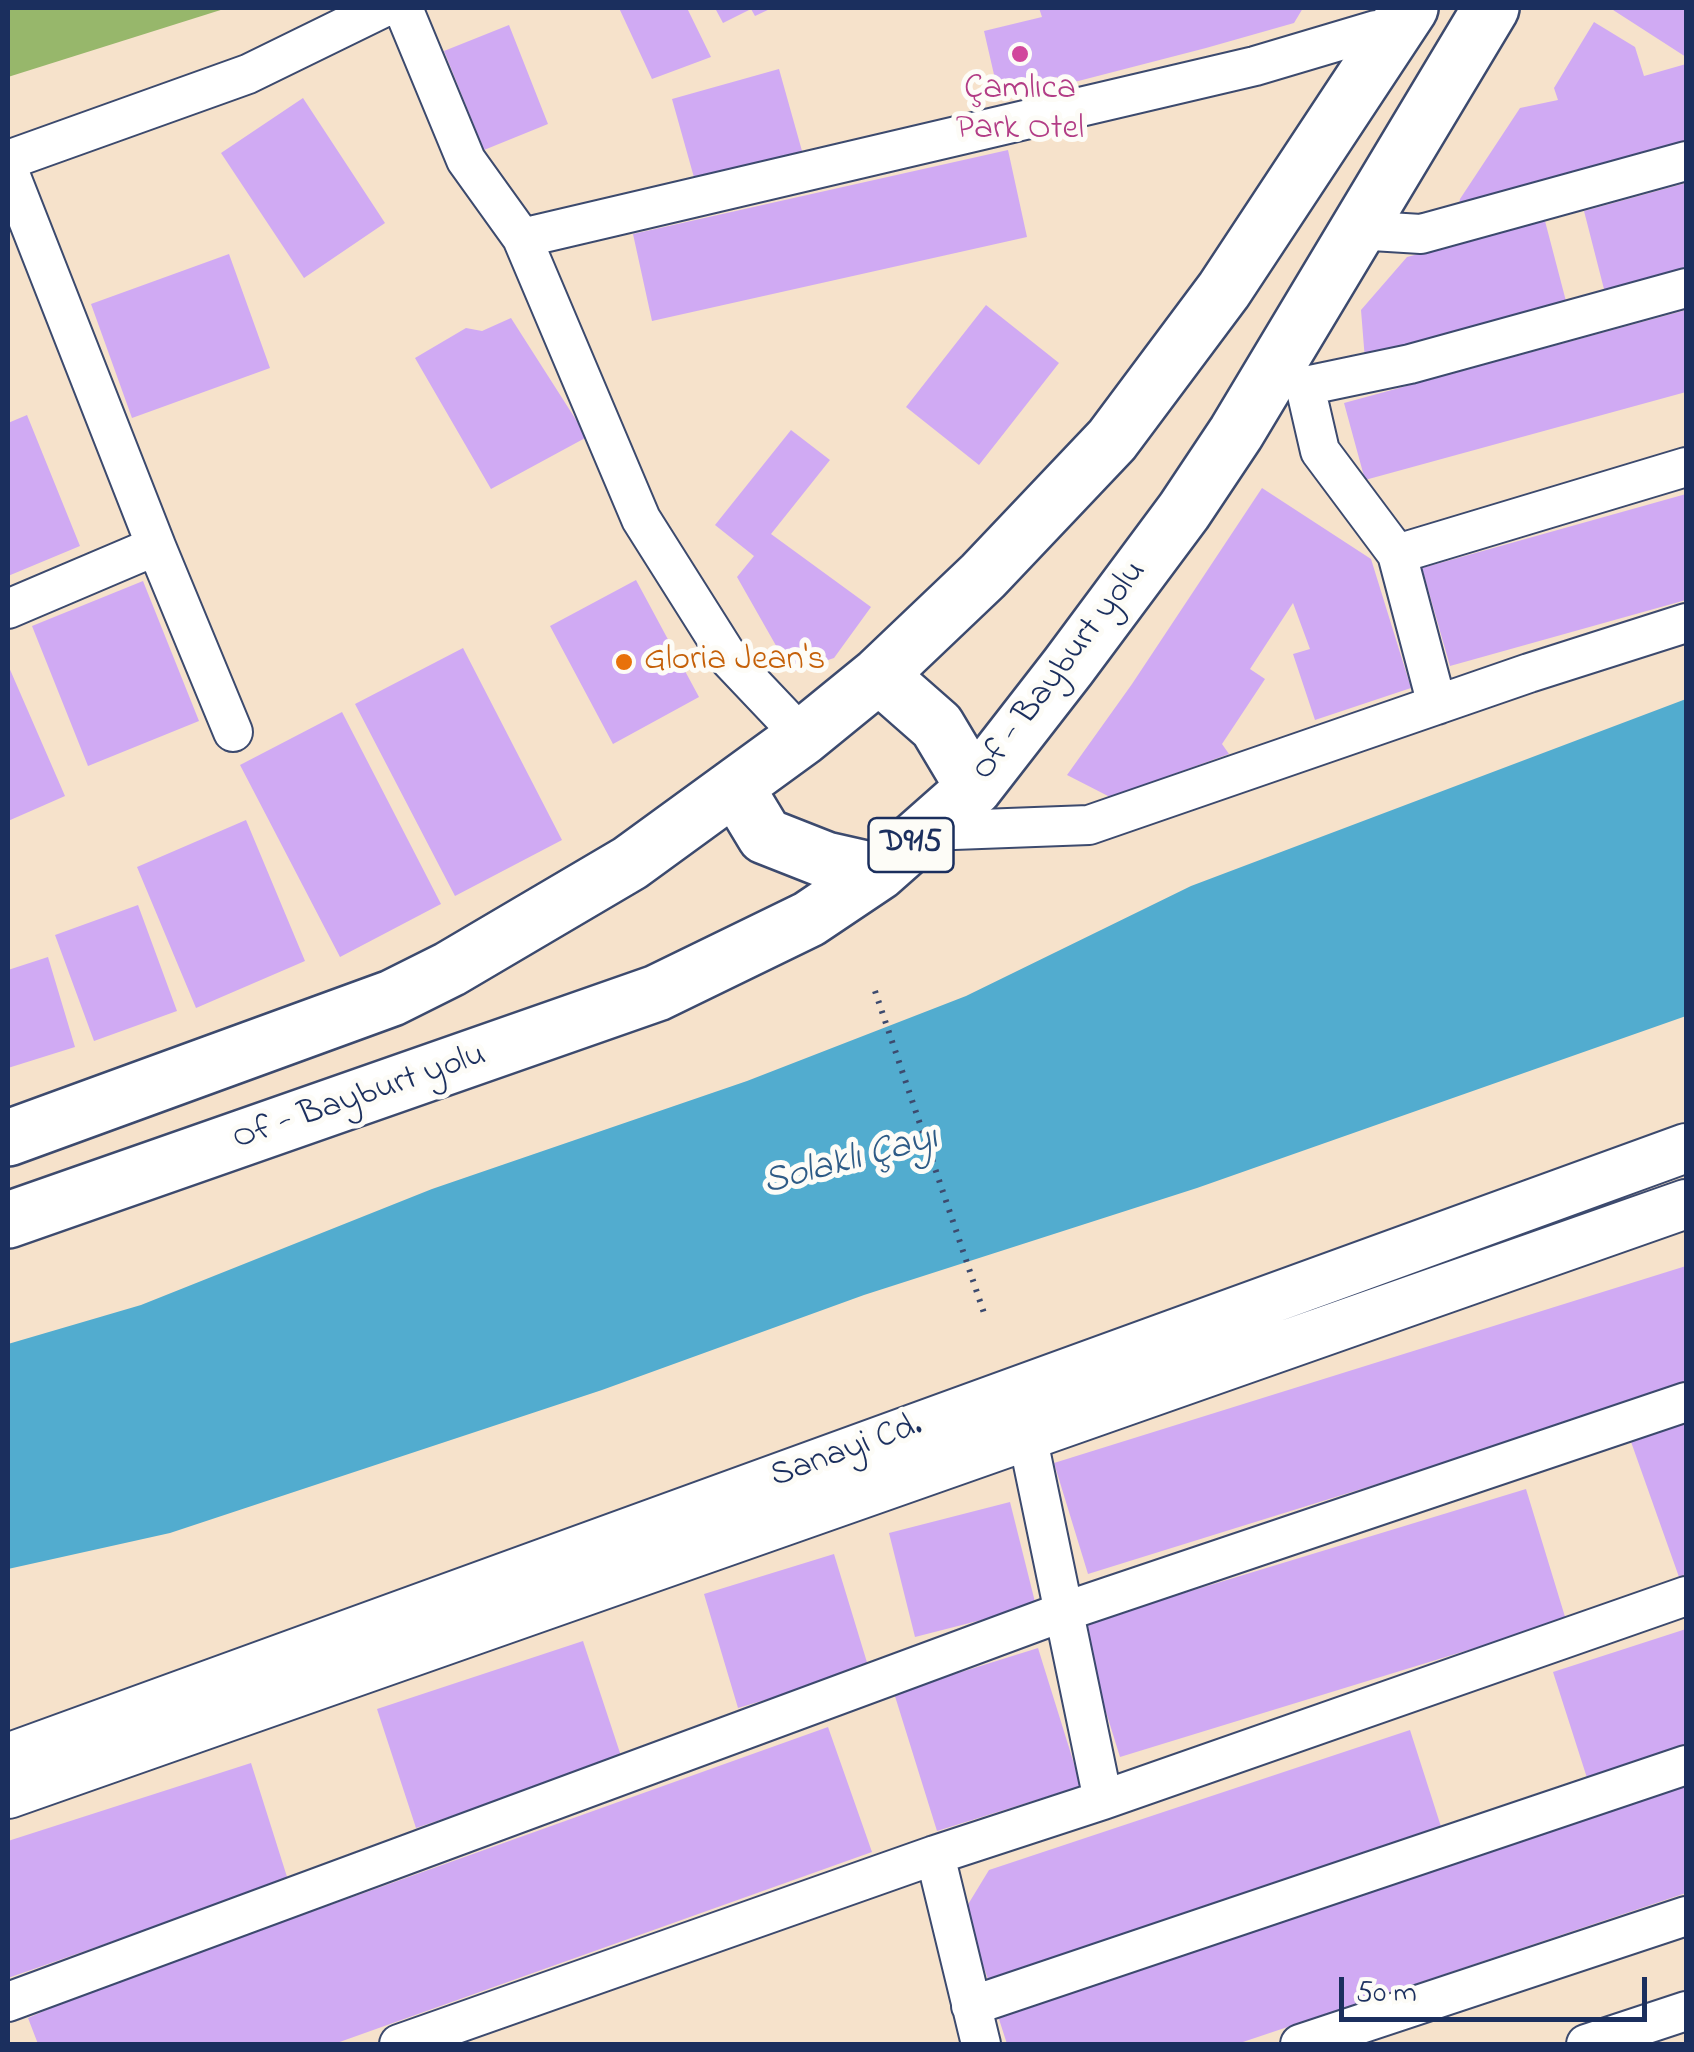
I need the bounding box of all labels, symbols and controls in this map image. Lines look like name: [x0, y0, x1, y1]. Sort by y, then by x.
marker: Çamlıca Park Otel: [1009, 43, 1031, 65]
place label: Çamlıca Park Otel: [956, 70, 1084, 152]
street label: Of - Bayburt yolu: [964, 554, 1158, 790]
place label: Gloria Jean's: [644, 641, 825, 683]
marker: Gloria Jean's: [613, 651, 635, 673]
road number: D915: [868, 818, 954, 872]
street label: Of - Bayburt yolu: [228, 1036, 492, 1162]
water label: Solaklı Çayı: [759, 1118, 943, 1208]
street label: Sanayi Cd.: [766, 1406, 928, 1500]
scale bar: [1344, 1957, 1652, 2019]
text: 50 m: [1356, 1972, 1417, 2016]

